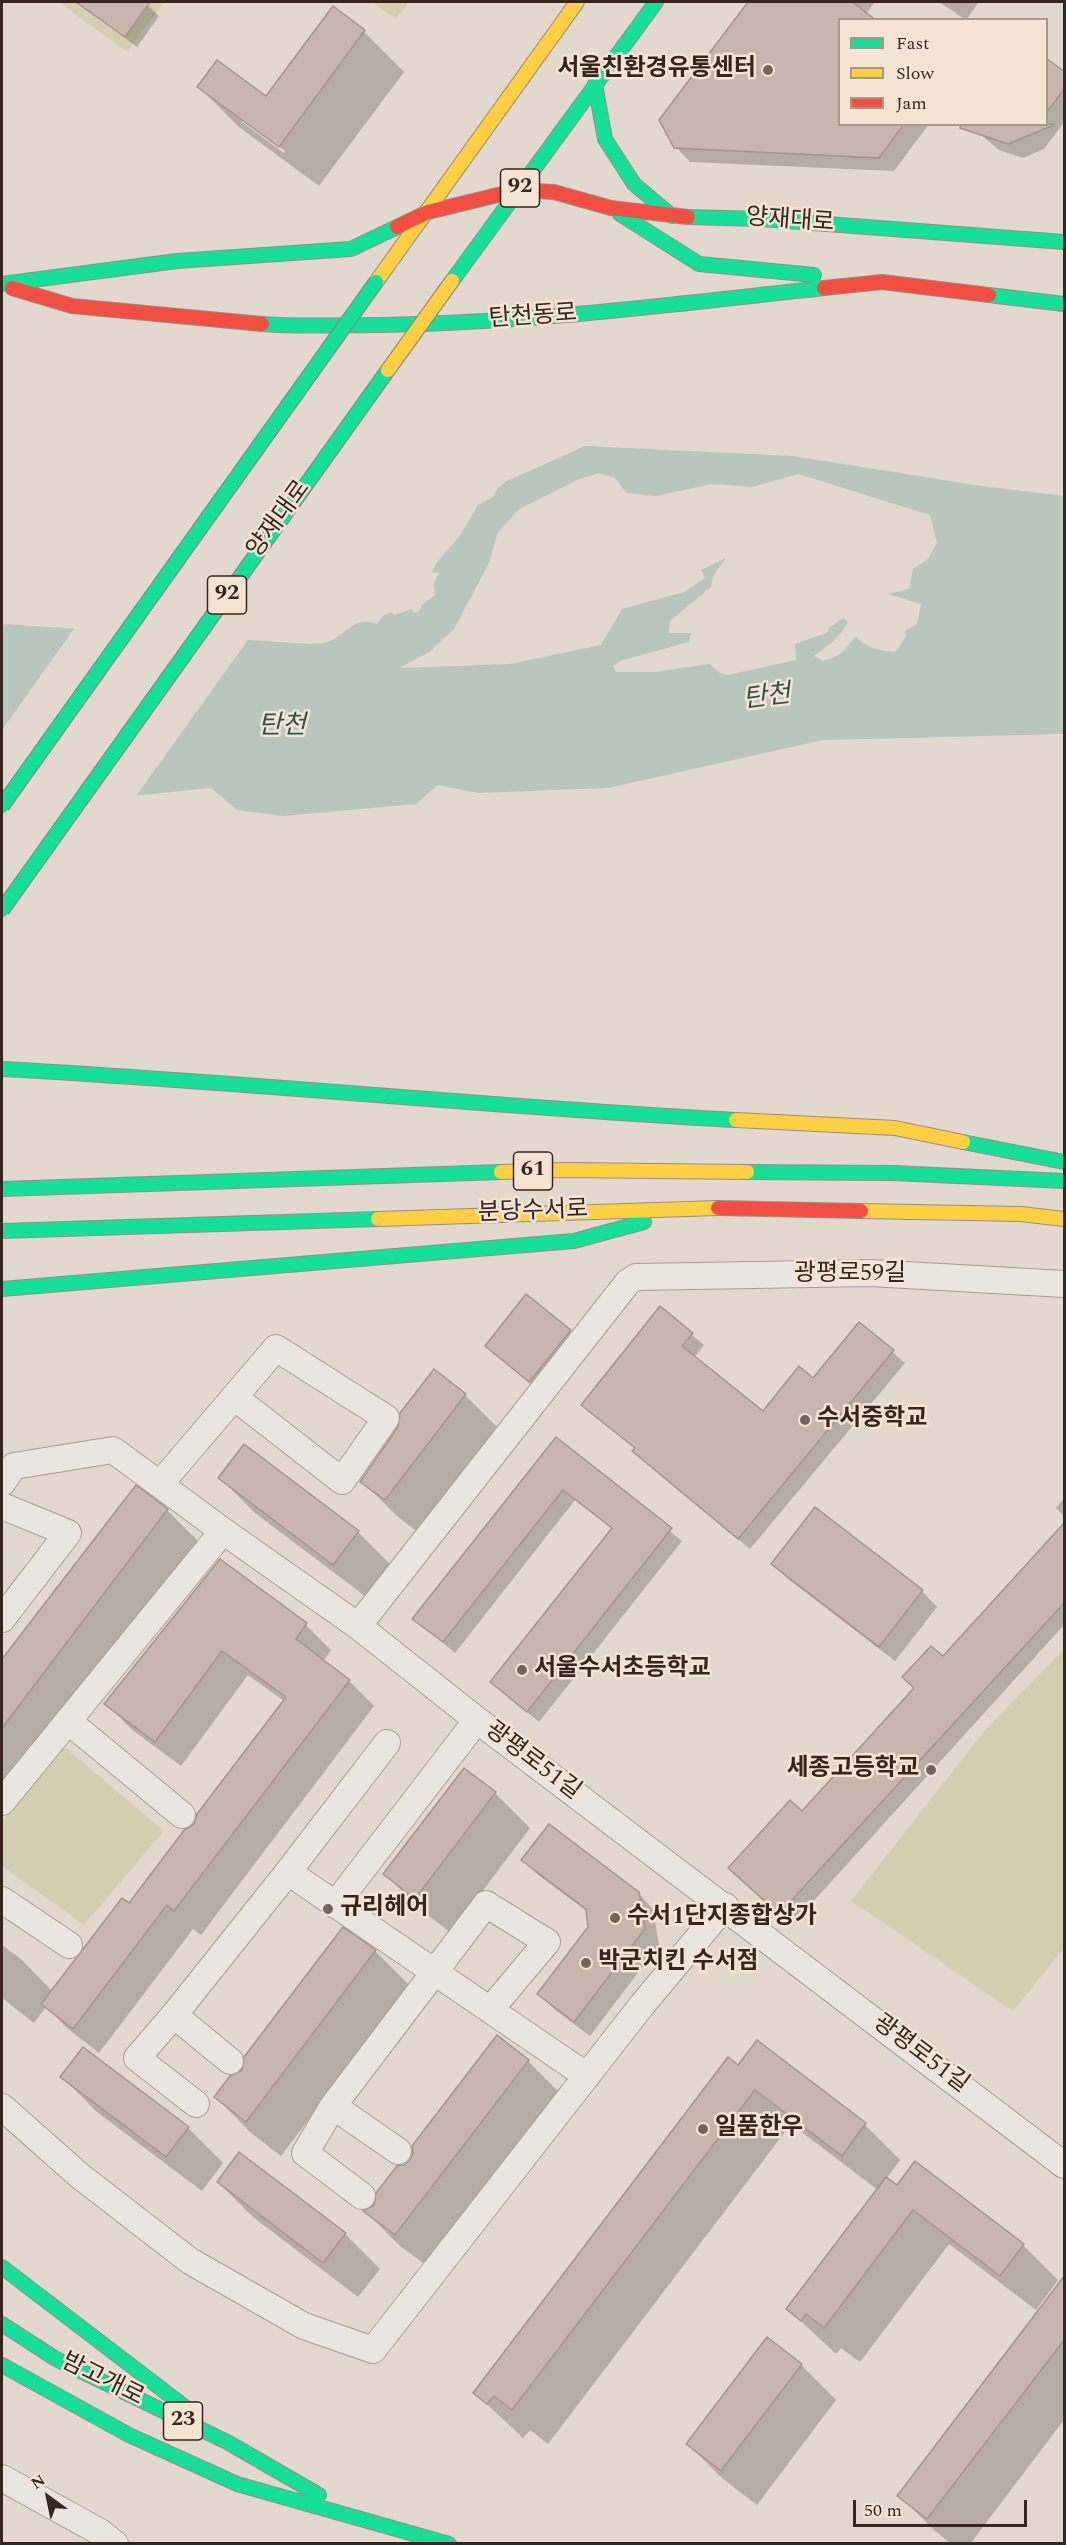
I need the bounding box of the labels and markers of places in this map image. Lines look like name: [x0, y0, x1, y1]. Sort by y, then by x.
place label: 서울친환경유통센터: [557, 56, 756, 84]
marker: 서울친환경유통센터: [761, 63, 775, 77]
place label: 수서중학교: [817, 1406, 927, 1434]
marker: 수서중학교: [798, 1413, 812, 1427]
place label: 서울수서초등학교: [534, 1656, 711, 1684]
marker: 서울수서초등학교: [515, 1663, 529, 1677]
place label: 세종고등학교: [787, 1756, 919, 1784]
marker: 세종고등학교: [924, 1763, 938, 1777]
place label: 규리헤어: [340, 1895, 428, 1923]
marker: 규리헤어: [321, 1902, 335, 1916]
place label: 수서1단지종합상가: [627, 1904, 817, 1932]
marker: 수서1단지종합상가: [608, 1911, 622, 1925]
place label: 박군치킨 수서점: [598, 1949, 759, 1977]
marker: 박군치킨 수서점: [579, 1956, 593, 1970]
place label: 일품한우: [715, 2115, 803, 2143]
marker: 일품한우: [696, 2122, 710, 2136]

